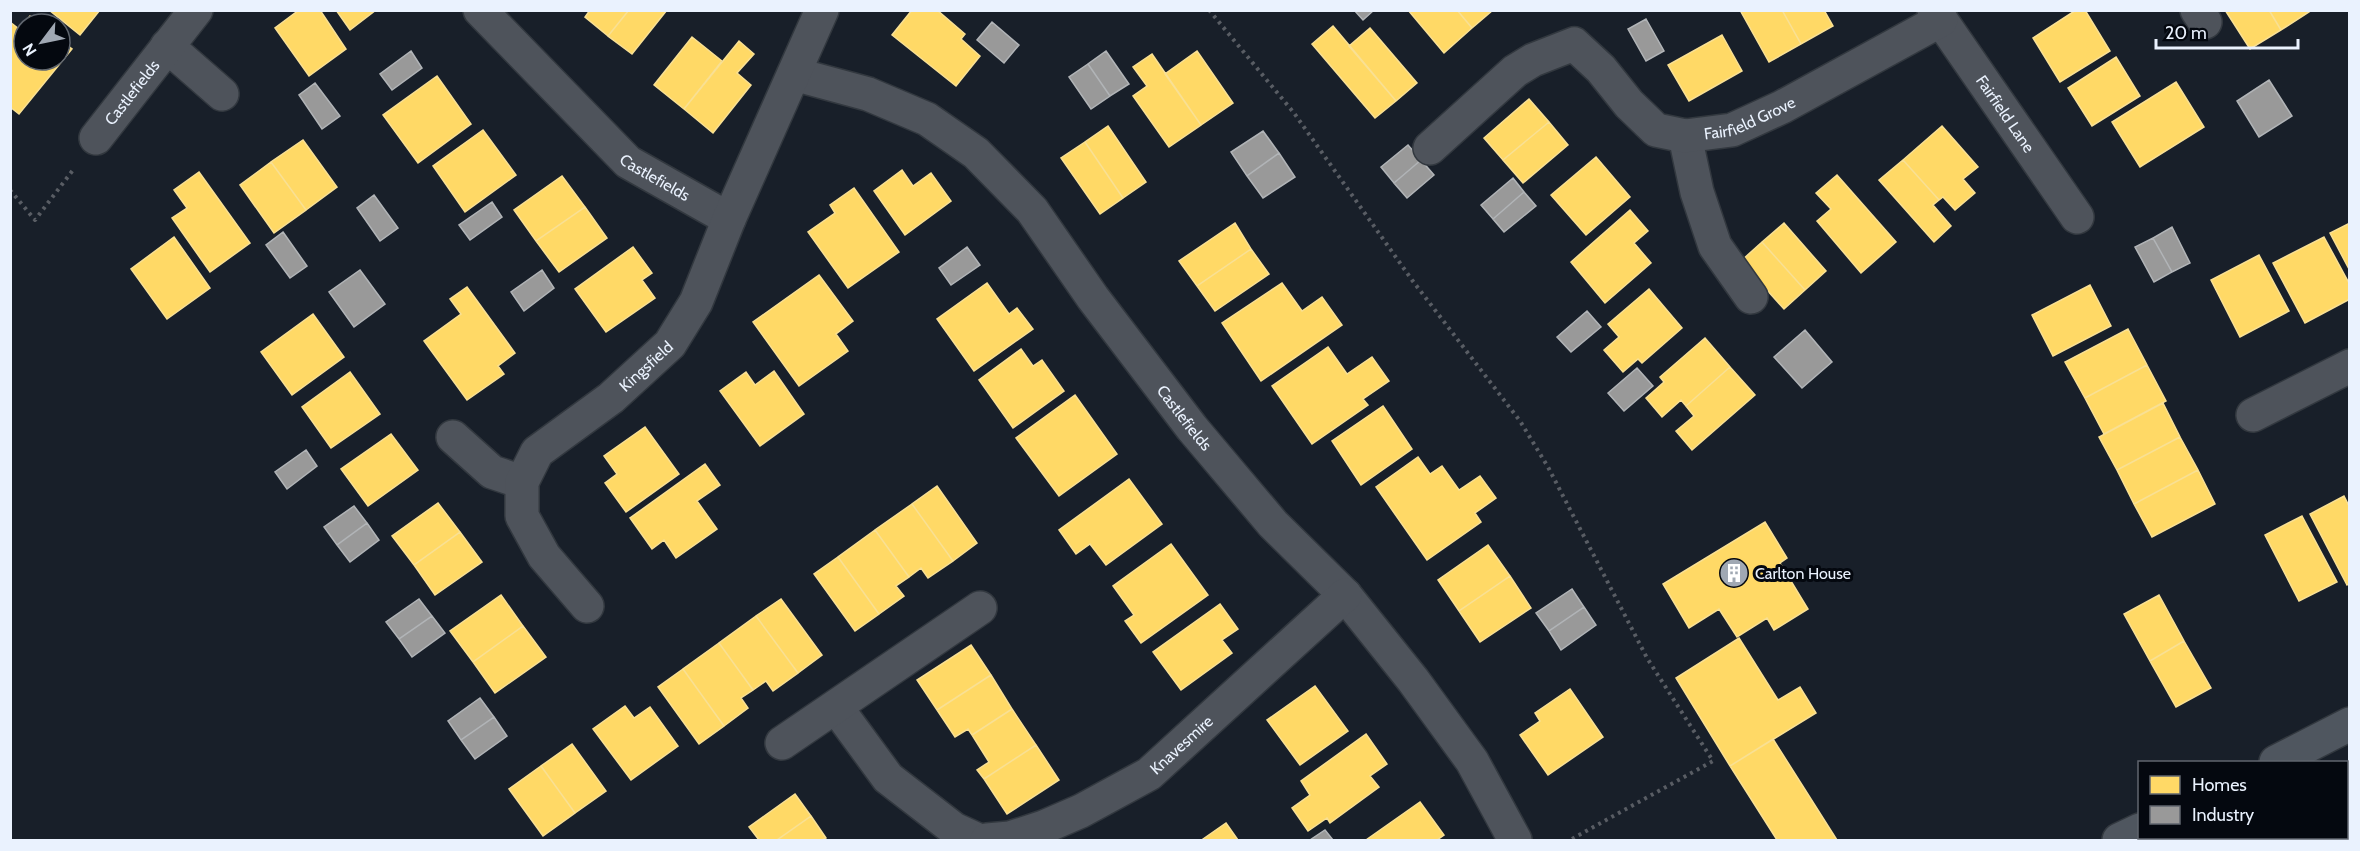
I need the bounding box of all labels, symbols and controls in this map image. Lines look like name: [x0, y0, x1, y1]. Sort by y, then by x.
north arrow: [12, 12, 72, 72]
scale bar: [2156, 12, 2298, 50]
text: 20 m: [2165, 22, 2207, 44]
text: N: [19, 40, 41, 60]
street label: Castlefields: [101, 56, 164, 129]
street label: Fairfield Lane: [1972, 72, 2038, 156]
street label: Fairfield Grove: [1703, 93, 1799, 144]
street label: Castlefields: [615, 150, 693, 205]
street label: Kingsfield: [615, 337, 677, 396]
street label: Castlefields: [1153, 382, 1216, 455]
building icon: Carlton House: [1718, 557, 1750, 589]
place label: Carlton House: [1755, 564, 1851, 583]
street label: Knavesmire: [1146, 712, 1217, 779]
legend: [2138, 761, 2348, 839]
text: Homes: [2192, 774, 2247, 796]
text: Industry: [2192, 804, 2254, 826]

